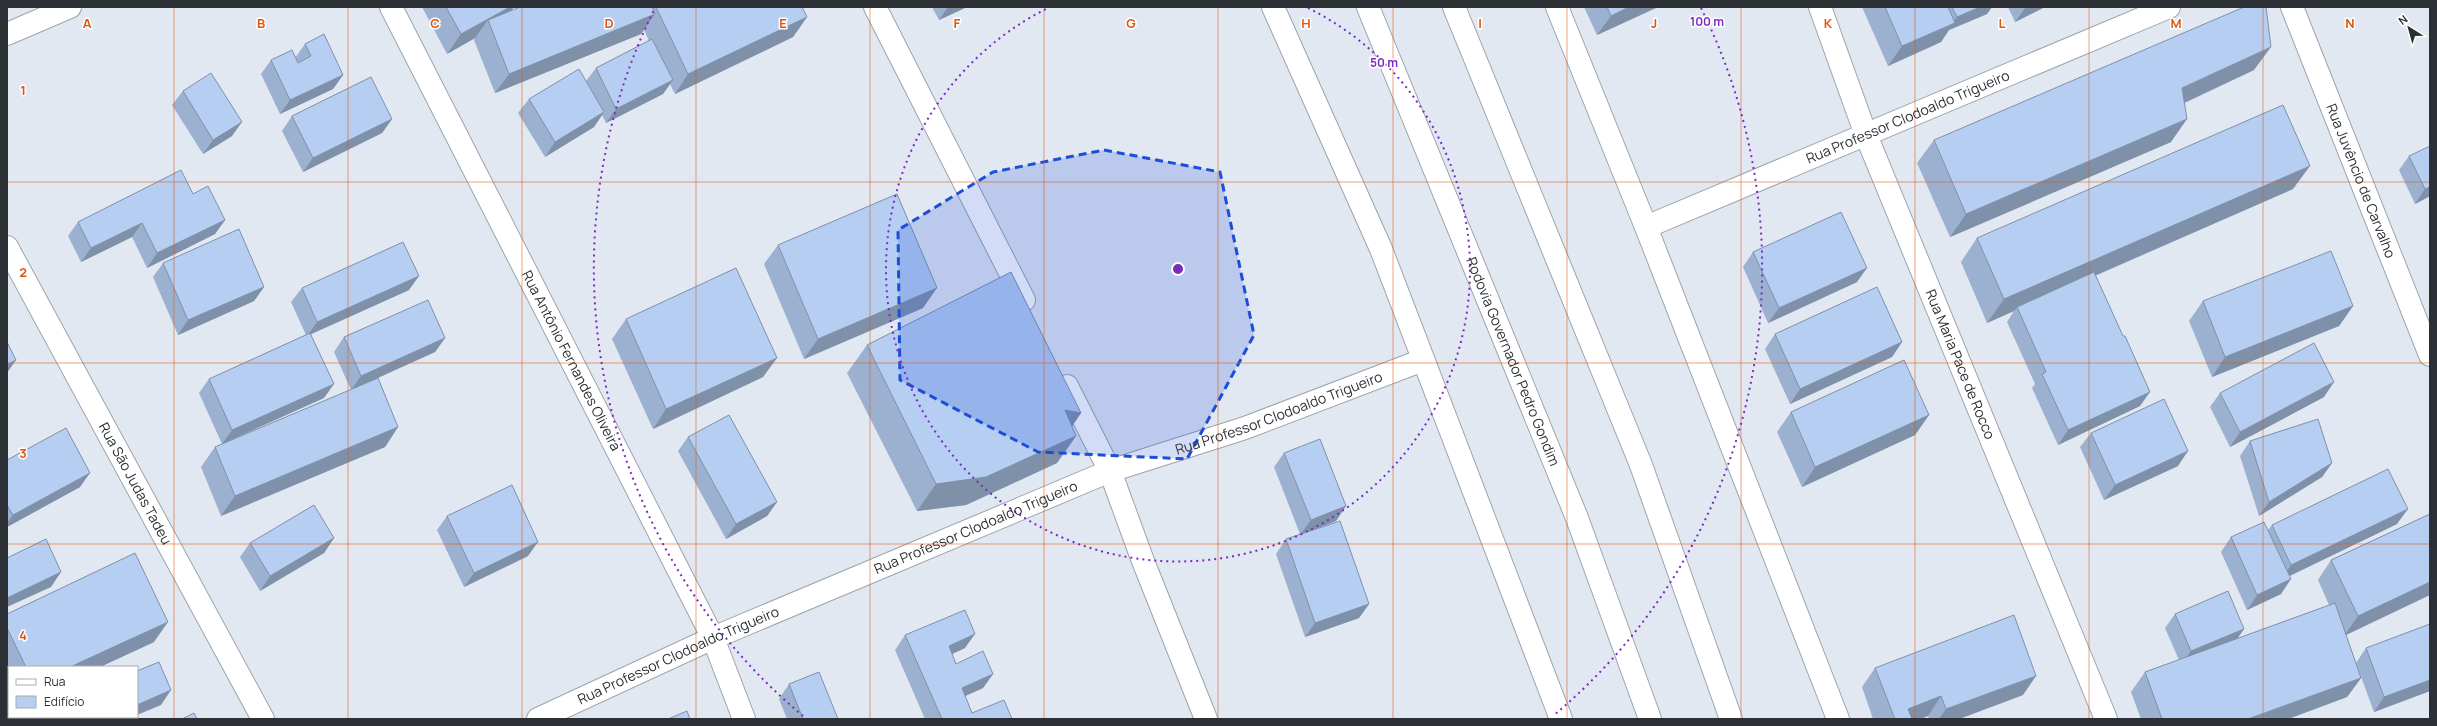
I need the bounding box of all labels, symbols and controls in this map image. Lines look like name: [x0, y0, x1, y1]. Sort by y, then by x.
north arrow: [2389, 8, 2429, 48]
text: N: [2395, 11, 2410, 28]
text: 100 m: [1690, 13, 1724, 30]
text: A: [83, 14, 92, 32]
text: B: [257, 14, 265, 32]
text: C: [430, 14, 440, 32]
text: D: [604, 14, 614, 32]
text: E: [779, 14, 787, 32]
text: F: [954, 14, 961, 32]
text: G: [1126, 14, 1136, 32]
text: H: [1301, 14, 1311, 32]
text: I: [1478, 14, 1482, 32]
text: J: [1651, 14, 1657, 32]
text: K: [1824, 14, 1833, 32]
text: L: [1999, 14, 2006, 32]
text: M: [2170, 14, 2182, 32]
text: N: [2345, 14, 2355, 32]
text: 50 m: [1370, 54, 1398, 71]
street label: Rua Professor Clodoaldo Trigueiro: [1803, 65, 2012, 168]
text: 1: [20, 81, 26, 99]
street label: Rua Juvêncio de Carvalho: [2322, 101, 2401, 261]
street label: Rodovia Governador Pedro Gondim: [1462, 254, 1565, 469]
centre of rings: [1171, 262, 1185, 276]
text: 2: [19, 263, 27, 281]
street label: Rua Antônio Fernandes Oliveira: [518, 267, 626, 454]
street label: Rua Maria Pace de Rocco: [1921, 286, 2000, 442]
street label: Rua Professor Clodoaldo Trigueiro: [1173, 366, 1385, 459]
street label: Rua São Judas Tadeu: [95, 419, 177, 548]
text: 3: [19, 444, 27, 462]
street label: Rua Professor Clodoaldo Trigueiro: [871, 476, 1080, 578]
street label: Rua Professor Clodoaldo Trigueiro: [574, 601, 782, 708]
text: 4: [19, 626, 27, 644]
legend: [8, 666, 138, 718]
text: Rua: [44, 673, 65, 690]
text: Edifício: [44, 693, 84, 710]

